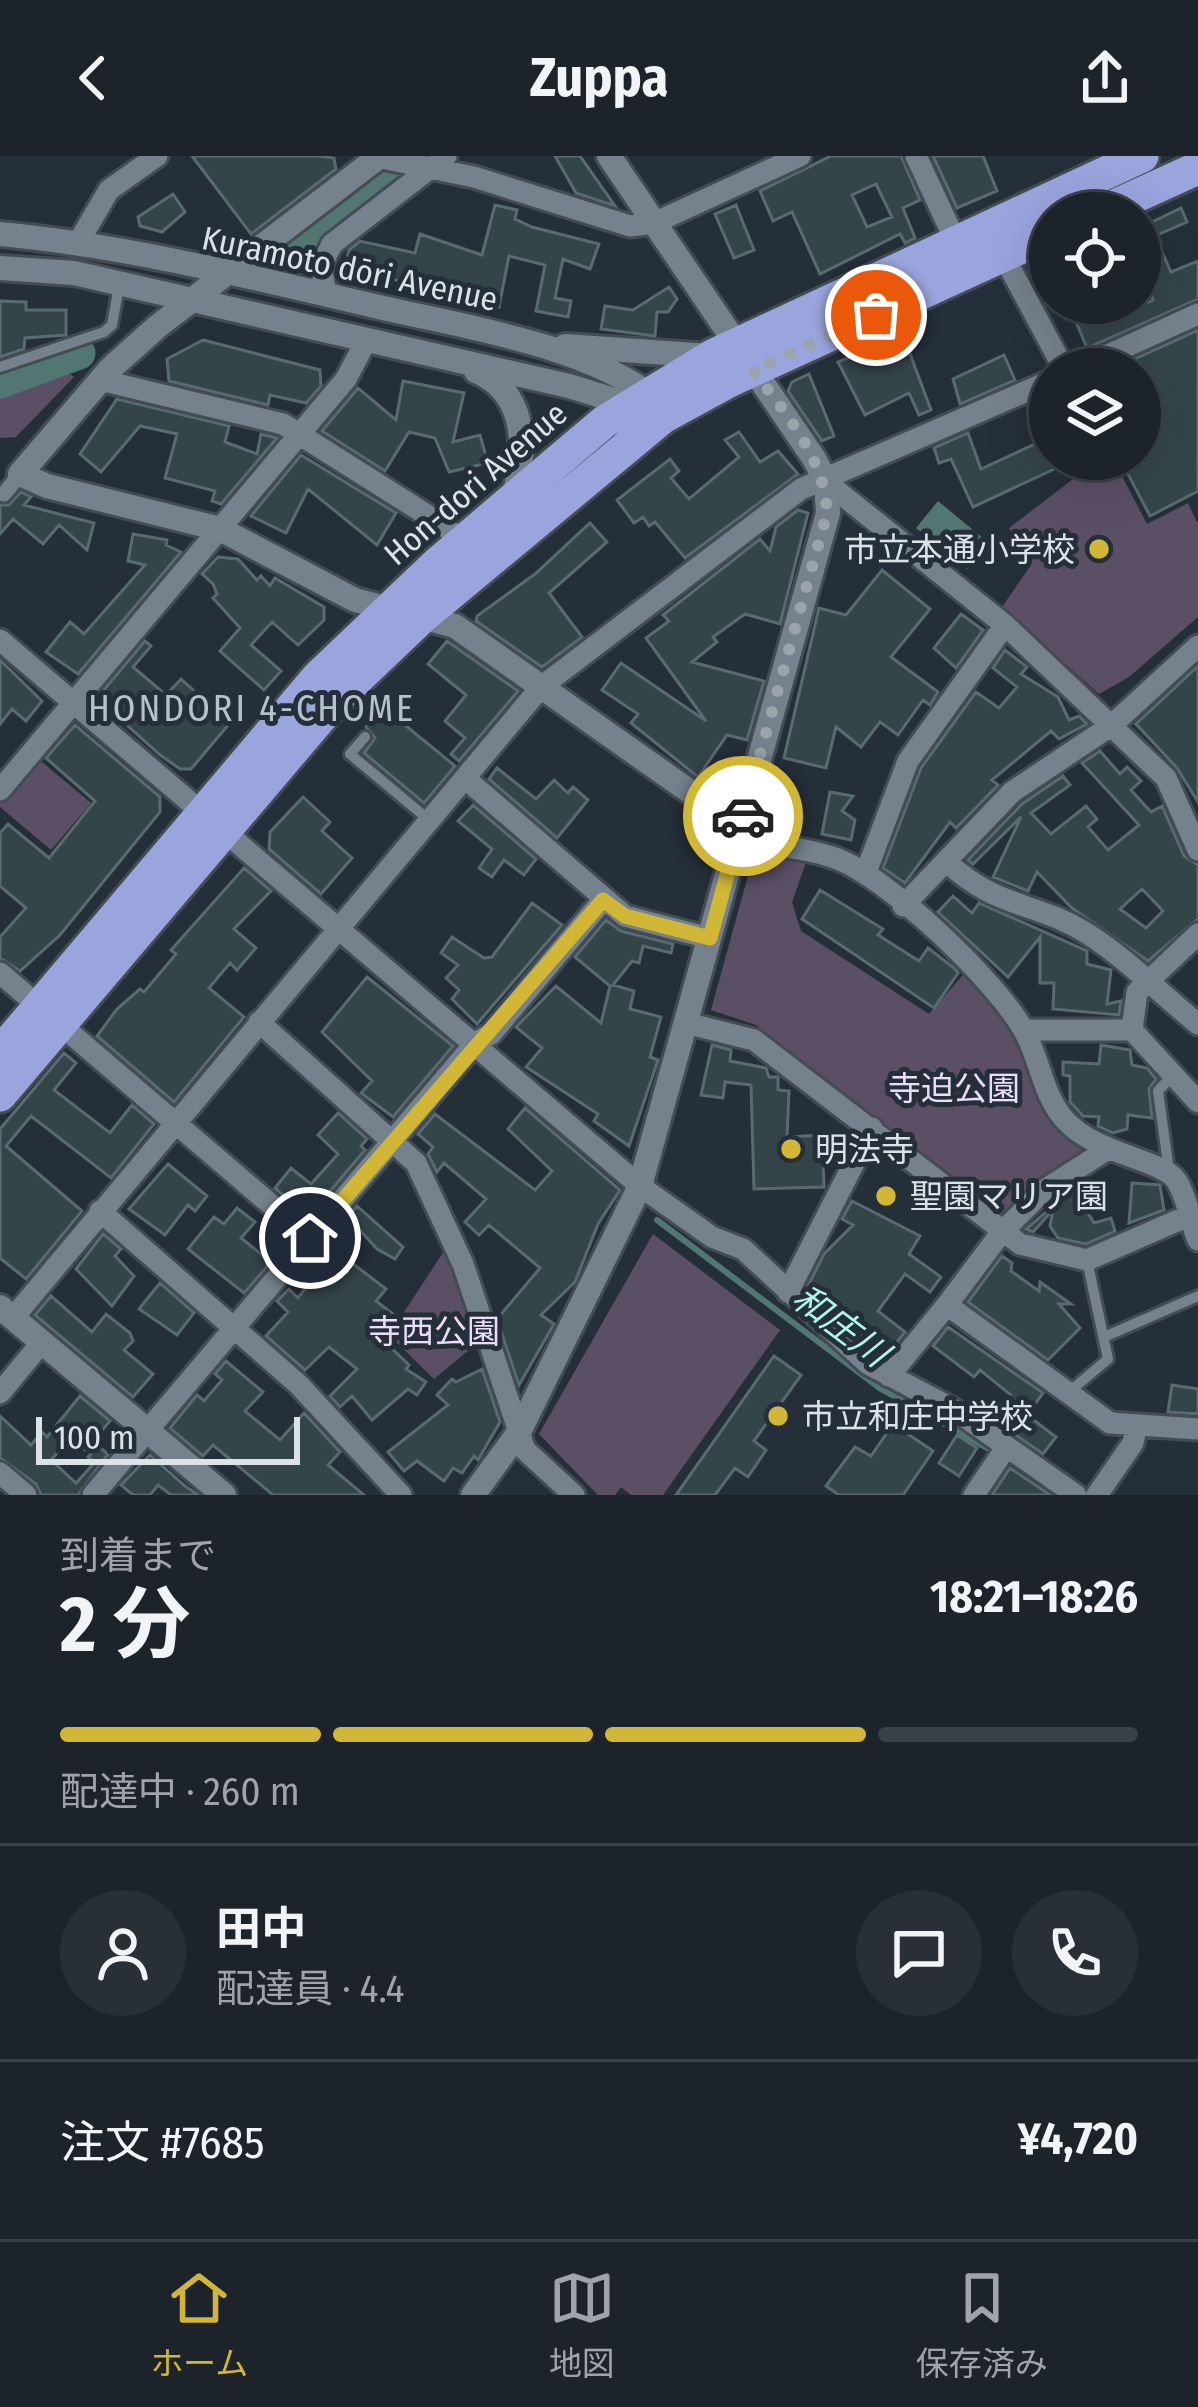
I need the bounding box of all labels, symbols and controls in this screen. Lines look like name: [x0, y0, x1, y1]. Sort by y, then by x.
icon: back: [60, 45, 126, 111]
icon: share: [1072, 45, 1138, 111]
text: Zuppa: [530, 46, 668, 110]
map controls: [1029, 192, 1161, 480]
button: locate: [1029, 192, 1161, 324]
street label: Kuramoto dōri Avenue: [198, 218, 501, 320]
pin: [825, 264, 927, 366]
icon: bag: [843, 282, 909, 348]
button: layers: [1029, 348, 1161, 480]
street label: Hon-dori Avenue: [376, 394, 575, 574]
place label: 市立本通小学校: [844, 530, 1075, 570]
marker: 市立本通小学校: [1086, 536, 1112, 562]
district label: HONDORI 4-CHOME: [88, 687, 416, 731]
courier: [683, 756, 803, 876]
icon: car: [710, 783, 776, 849]
park label: 寺迫公園: [888, 1069, 1020, 1109]
place label: 明法寺: [815, 1130, 914, 1170]
marker: 明法寺: [778, 1136, 804, 1162]
place label: 聖園マリア園: [910, 1177, 1108, 1217]
marker: 聖園マリア園: [873, 1183, 899, 1209]
pin: [259, 1187, 361, 1289]
icon: home: [277, 1205, 343, 1271]
water label: 和庄川: [784, 1276, 900, 1378]
park label: 寺西公園: [368, 1312, 500, 1352]
place label: 市立和庄中学校: [802, 1397, 1033, 1437]
marker: 市立和庄中学校: [765, 1403, 791, 1429]
scale bar: [36, 1411, 300, 1464]
text: 100 m: [54, 1418, 134, 1458]
text: 到着まで: [60, 1533, 216, 1579]
text: 18:21–18:26: [930, 1570, 1138, 1624]
text: 2 分: [60, 1578, 190, 1672]
text: 配達中 · 260 m: [60, 1769, 300, 1815]
button: person: [60, 1890, 186, 2016]
button: chat: [856, 1890, 982, 2016]
button: phone: [1012, 1890, 1138, 2016]
text: 田中: [216, 1902, 306, 1956]
text: 配達員 · 4.4: [216, 1966, 404, 2012]
text: ¥4,720: [1018, 2112, 1138, 2166]
text: 注文 #7685: [60, 2116, 265, 2170]
tab: ホーム: [150, 2265, 248, 2385]
tab: 地図: [549, 2265, 615, 2385]
tab: 保存済み: [916, 2265, 1048, 2385]

